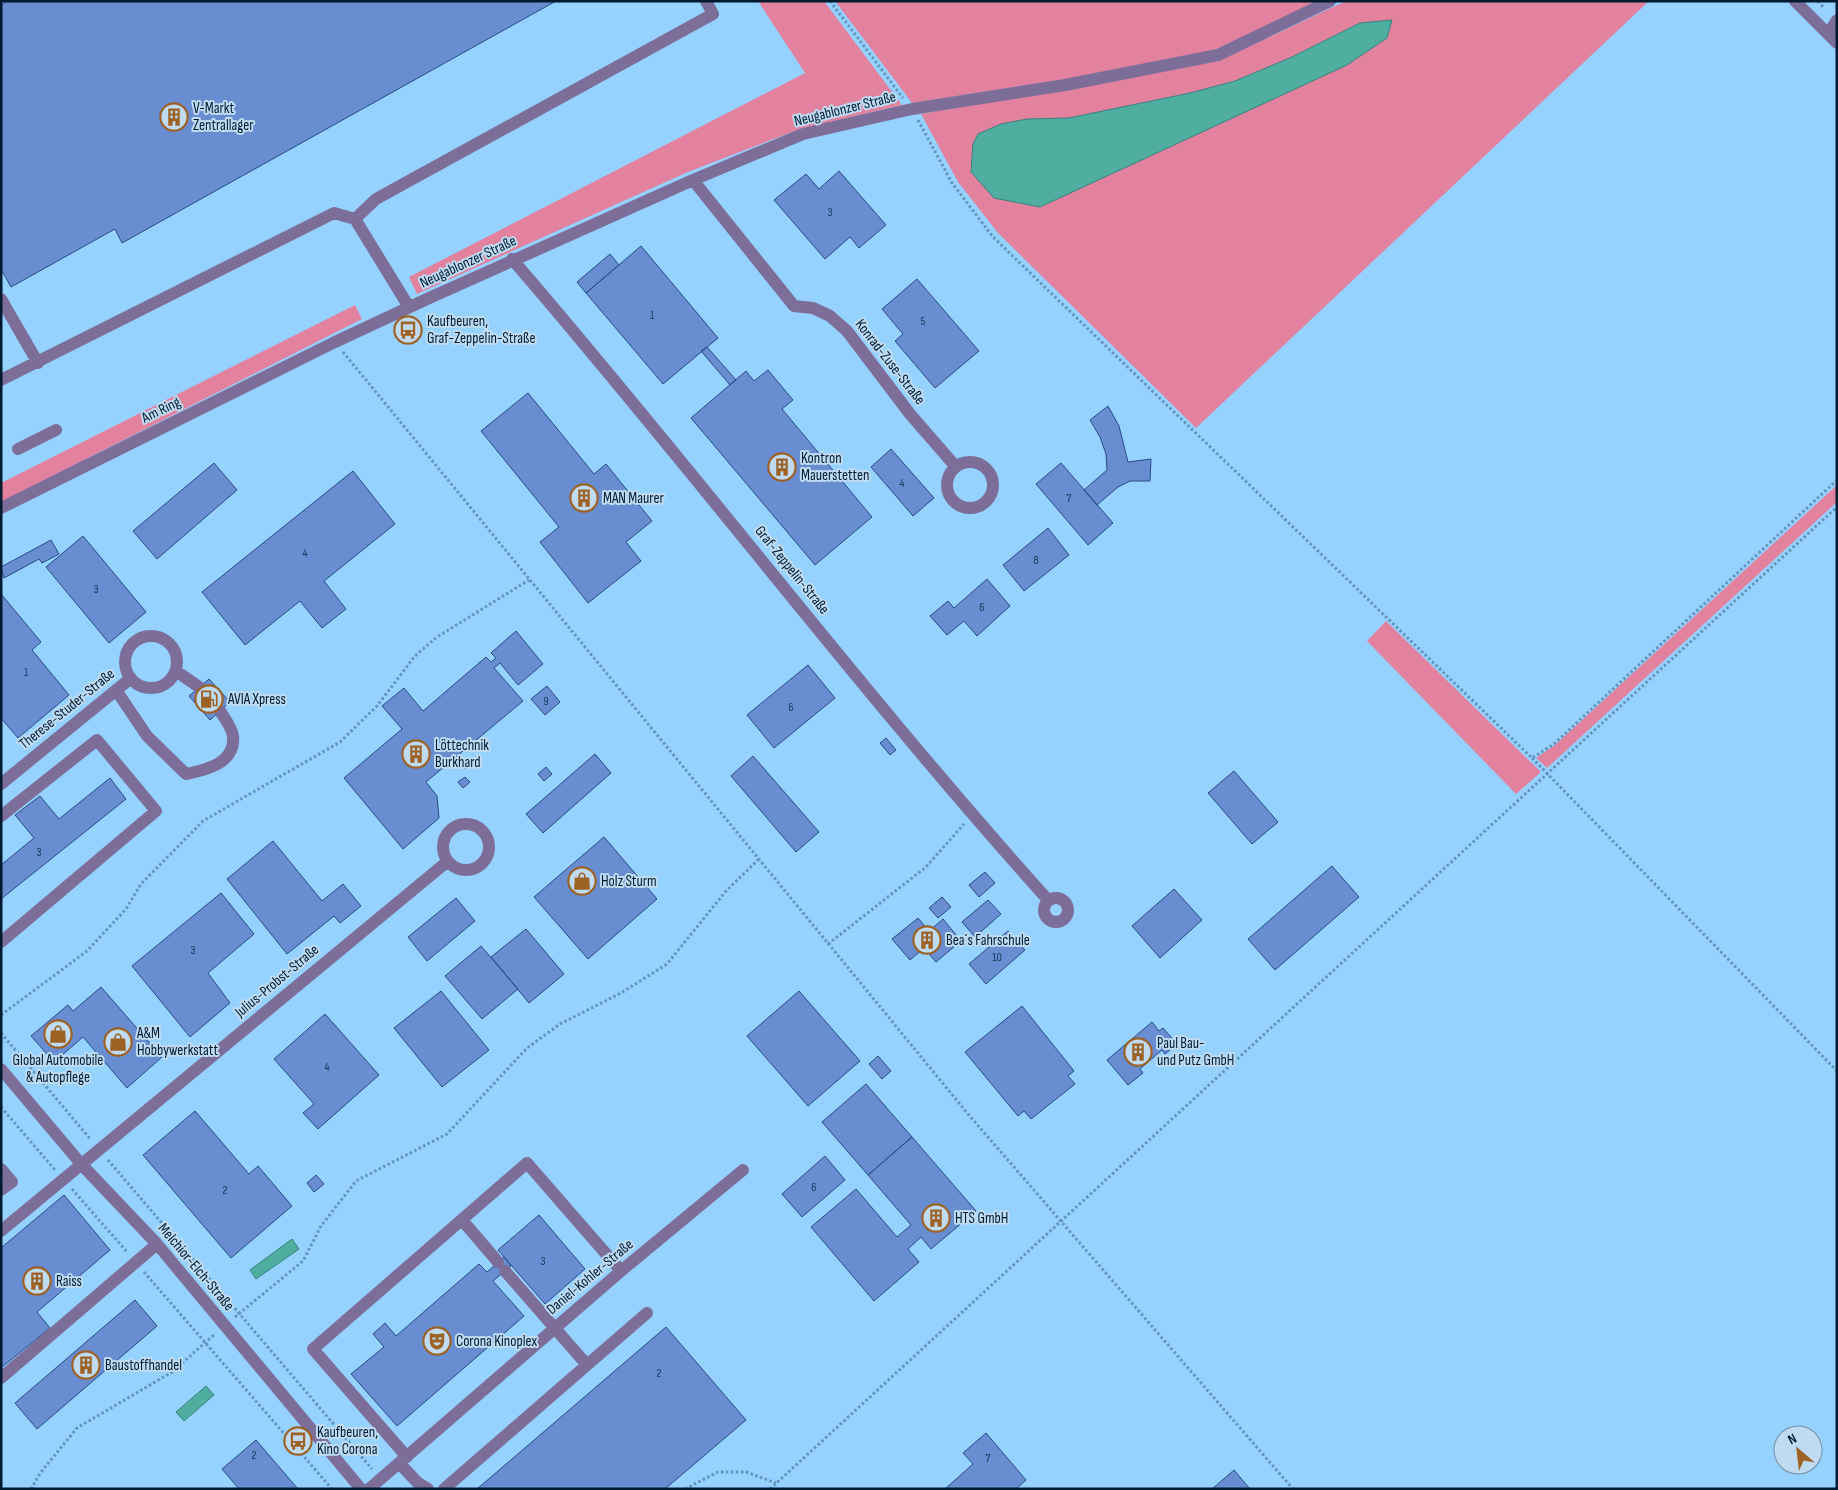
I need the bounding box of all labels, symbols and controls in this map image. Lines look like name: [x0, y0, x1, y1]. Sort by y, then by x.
street label: Neugablonzer Straße: [792, 87, 898, 131]
place label: V-Markt Zentrallager: [193, 99, 254, 135]
building icon: V-Markt Zentrallager: [159, 102, 189, 132]
house number: 3: [827, 205, 833, 220]
street label: Neugablonzer Straße: [417, 231, 519, 293]
house number: 1: [650, 308, 655, 323]
place label: Kaufbeuren, Graf-Zeppelin-Straße: [427, 312, 535, 348]
house number: 5: [921, 314, 926, 329]
bus stop icon: Kaufbeuren, Graf-Zeppelin-Straße: [393, 315, 423, 345]
street label: Konrad-Zuse-Straße: [851, 315, 929, 409]
street label: Am Ring: [138, 393, 184, 428]
place label: Kontron Mauerstetten: [801, 449, 869, 485]
building icon: Kontron Mauerstetten: [767, 452, 797, 482]
house number: 4: [899, 476, 905, 491]
building icon: MAN Maurer: [569, 483, 599, 513]
place label: MAN Maurer: [603, 489, 664, 508]
house number: 7: [1067, 491, 1072, 506]
street label: Graf-Zeppelin-Straße: [750, 522, 834, 618]
house number: 4: [302, 546, 308, 561]
house number: 8: [1033, 553, 1039, 568]
house number: 3: [93, 582, 99, 597]
house number: 6: [979, 600, 985, 615]
street label: Therese-Studer-Straße: [15, 665, 119, 753]
house number: 1: [24, 665, 29, 680]
fuel station icon: AVIA Xpress: [194, 684, 224, 714]
place label: AVIA Xpress: [227, 690, 286, 709]
house number: 9: [543, 694, 549, 709]
house number: 6: [788, 700, 794, 715]
place label: Löttechnik Burkhard: [435, 736, 489, 772]
building icon: Löttechnik Burkhard: [401, 739, 431, 769]
house number: 3: [36, 845, 42, 860]
shop icon: Holz Sturm: [567, 866, 597, 896]
place label: Holz Sturm: [601, 872, 657, 891]
building icon: Bea´s Fahrschule: [912, 925, 942, 955]
place label: Bea´s Fahrschule: [946, 931, 1030, 950]
street label: Julius-Probst-Straße: [230, 940, 323, 1022]
house number: 3: [190, 943, 196, 958]
house number: 10: [992, 950, 1002, 965]
shop icon: Global Automobile & Autopflege: [43, 1019, 73, 1049]
place label: A&M Hobbywerkstatt: [136, 1024, 218, 1060]
shop icon: A&M Hobbywerkstatt: [103, 1027, 133, 1057]
place label: Paul Bau- und Putz GmbH: [1157, 1034, 1234, 1070]
building icon: Paul Bau- und Putz GmbH: [1123, 1037, 1153, 1067]
place label: Global Automobile & Autopflege: [13, 1051, 103, 1087]
house number: 4: [324, 1060, 330, 1075]
house number: 6: [811, 1180, 817, 1195]
house number: 2: [223, 1183, 228, 1198]
building icon: HTS GmbH: [921, 1203, 951, 1233]
place label: HTS GmbH: [955, 1209, 1008, 1228]
street label: Melchior-Elch-Straße: [154, 1219, 238, 1315]
street label: Daniel-Kohler-Straße: [543, 1235, 637, 1319]
house number: 3: [540, 1254, 546, 1269]
building icon: Raiss: [22, 1266, 52, 1296]
place label: Raiss: [56, 1272, 82, 1291]
theatre icon: Corona Kinoplex: [422, 1326, 452, 1356]
place label: Corona Kinoplex: [456, 1332, 537, 1351]
building icon: Baustoffhandel: [71, 1350, 101, 1380]
place label: Baustoffhandel: [105, 1356, 182, 1375]
house number: 2: [657, 1366, 662, 1381]
place label: Kaufbeuren, Kino Corona: [317, 1423, 378, 1459]
north arrow: [1773, 1425, 1823, 1475]
bus stop icon: Kaufbeuren, Kino Corona: [283, 1426, 313, 1456]
text: N: [1785, 1430, 1799, 1448]
house number: 2: [252, 1448, 257, 1463]
house number: 7: [986, 1451, 991, 1466]

